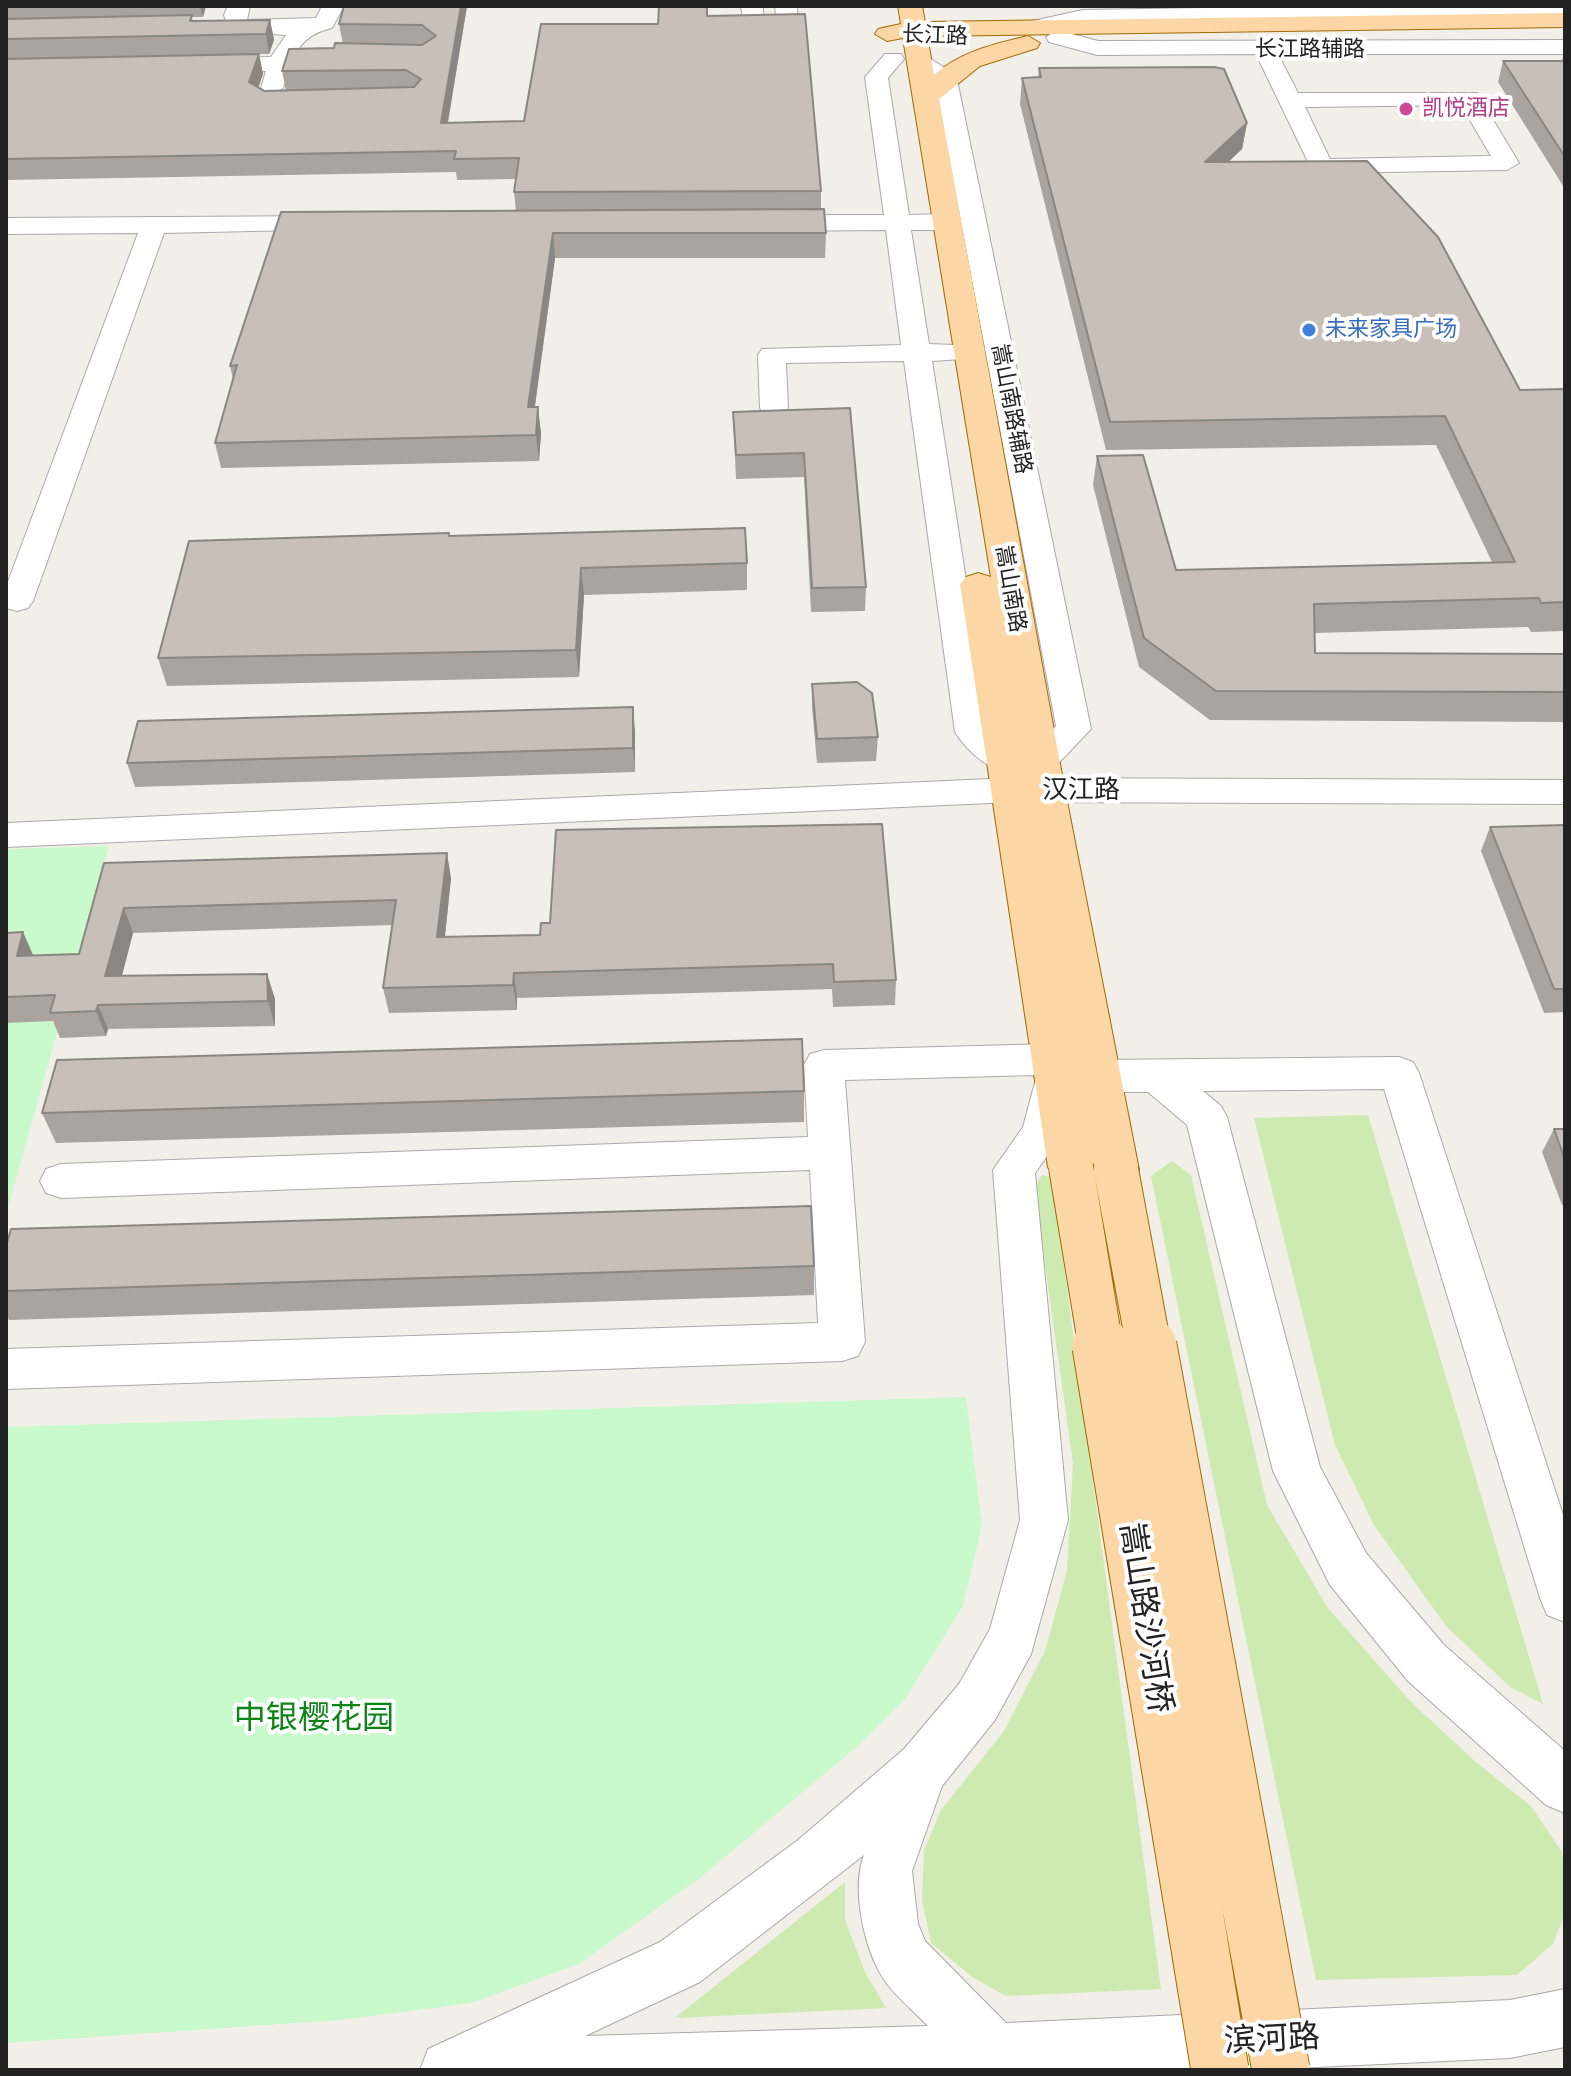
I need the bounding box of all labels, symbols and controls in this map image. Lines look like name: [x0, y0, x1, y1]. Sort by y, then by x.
street label: 长江路: [902, 22, 968, 50]
street label: 长江路辅路: [1255, 37, 1365, 63]
place label: 凯悦酒店: [1422, 96, 1510, 122]
marker: 凯悦酒店: [1397, 100, 1415, 118]
place label: 未来家具广场: [1325, 317, 1457, 343]
marker: 未来家具广场: [1300, 321, 1318, 339]
street label: 嵩山南路辅路: [985, 342, 1037, 476]
street label: 嵩山南路: [989, 543, 1031, 635]
street label: 汉江路: [1042, 775, 1120, 807]
street label: 嵩山路沙河桥: [1111, 1520, 1179, 1716]
park label: 中银樱花园: [234, 1700, 394, 1738]
street label: 滨河路: [1223, 2018, 1321, 2062]

